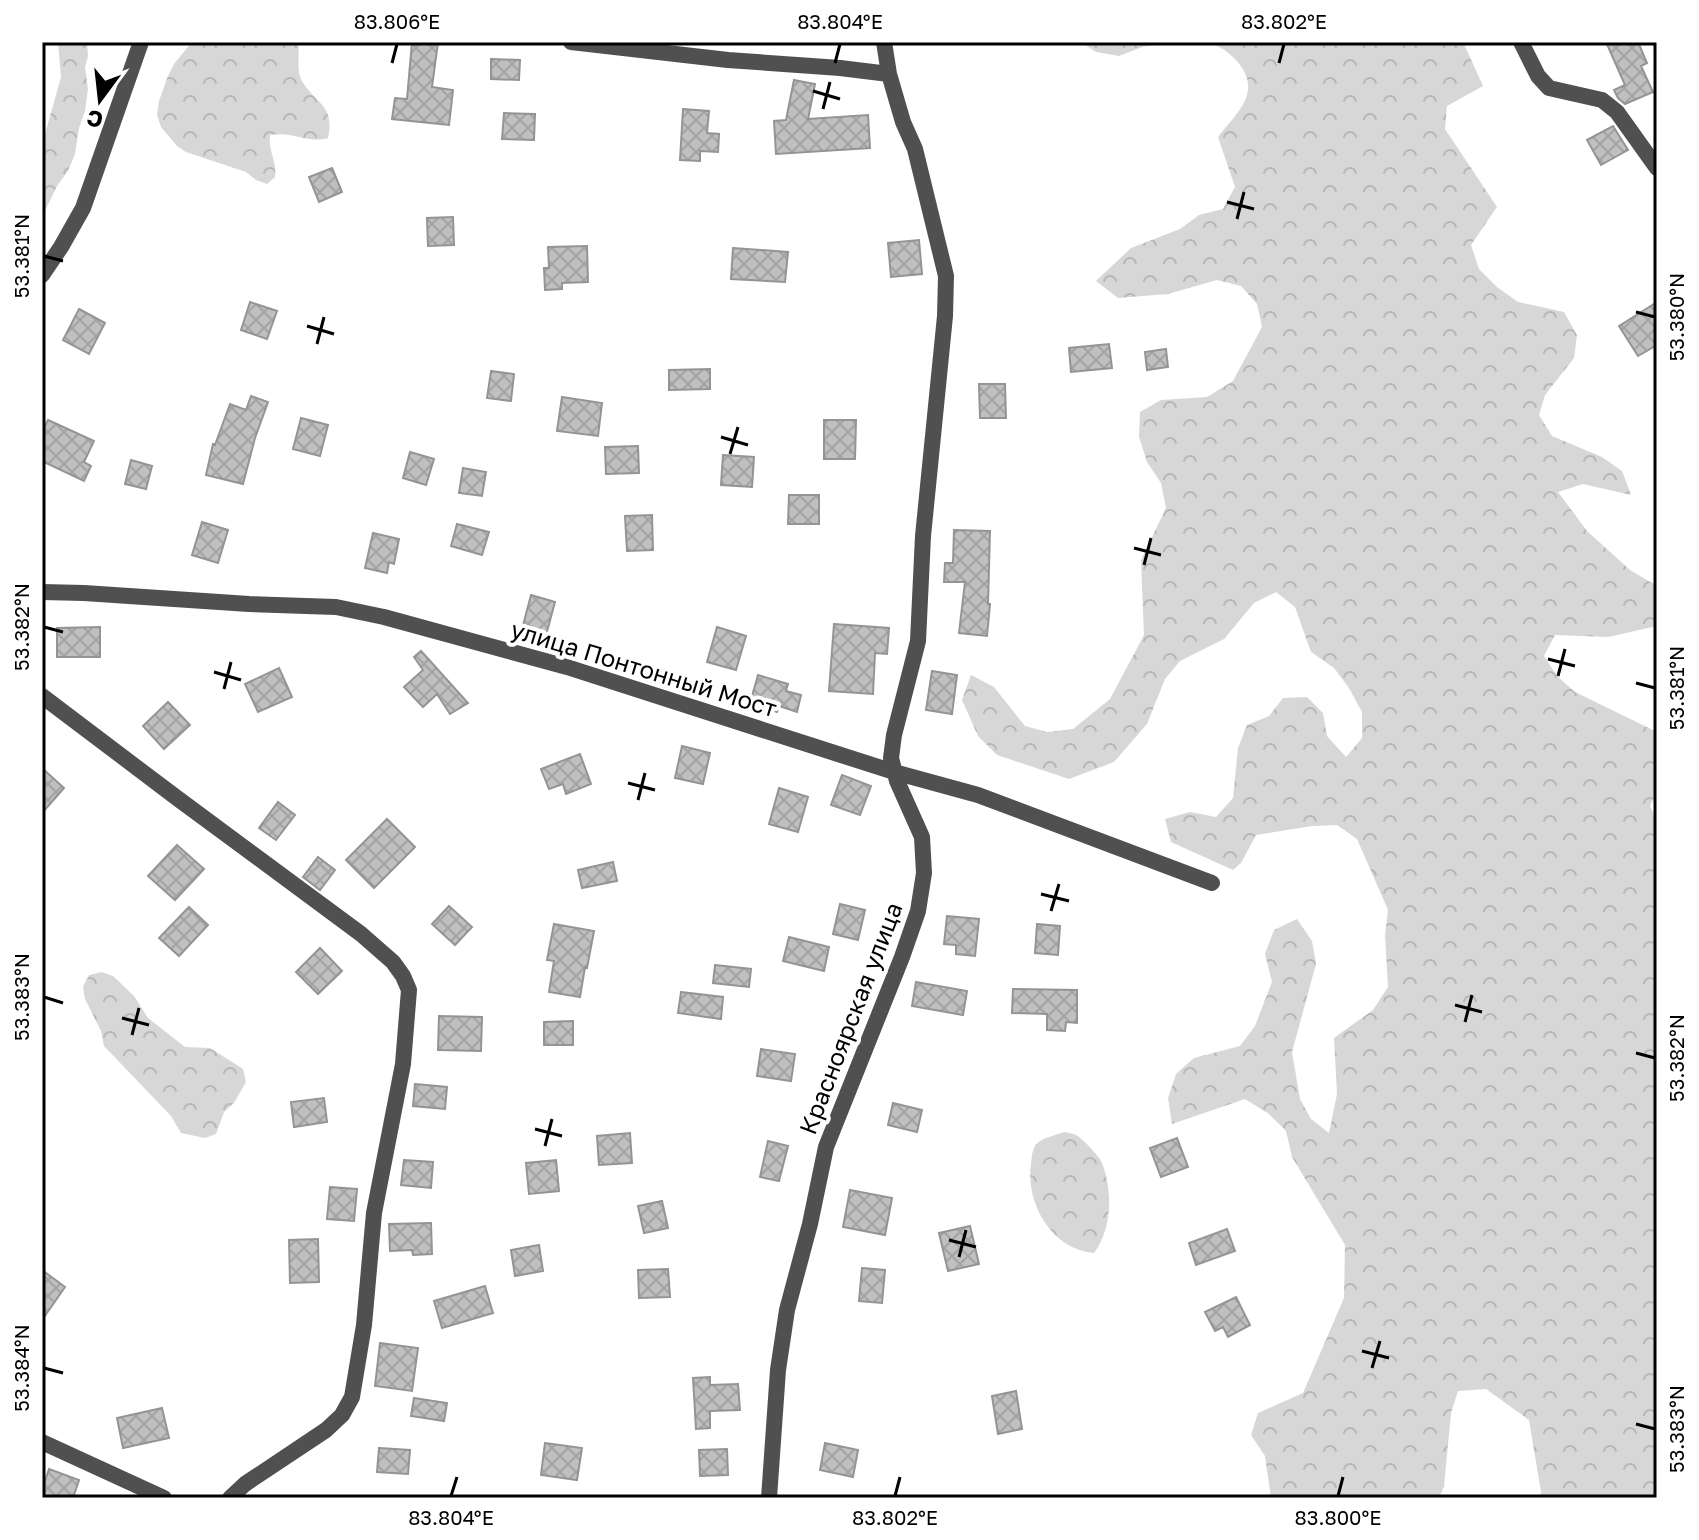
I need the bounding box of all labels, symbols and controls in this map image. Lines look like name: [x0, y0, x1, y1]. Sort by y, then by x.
text: 83.806°E: [354, 9, 440, 33]
text: 83.804°E: [797, 9, 883, 33]
text: 83.802°E: [1241, 9, 1327, 33]
north arrow: [60, 60, 140, 140]
text: С: [84, 105, 106, 135]
text: 53.381°N: [9, 214, 33, 298]
text: 53.380°N: [1664, 273, 1688, 361]
text: 53.382°N: [9, 583, 33, 671]
street label: улица Понтонный Мост: [507, 614, 781, 722]
text: 53.381°N: [1664, 646, 1688, 730]
street label: Красноярская улица: [792, 898, 908, 1138]
text: 53.383°N: [9, 953, 33, 1041]
text: 53.382°N: [1664, 1014, 1688, 1102]
text: 53.384°N: [9, 1324, 33, 1412]
text: 53.383°N: [1664, 1385, 1688, 1473]
text: 83.804°E: [408, 1505, 494, 1529]
text: 83.802°E: [852, 1505, 938, 1529]
text: 83.800°E: [1295, 1505, 1381, 1529]

